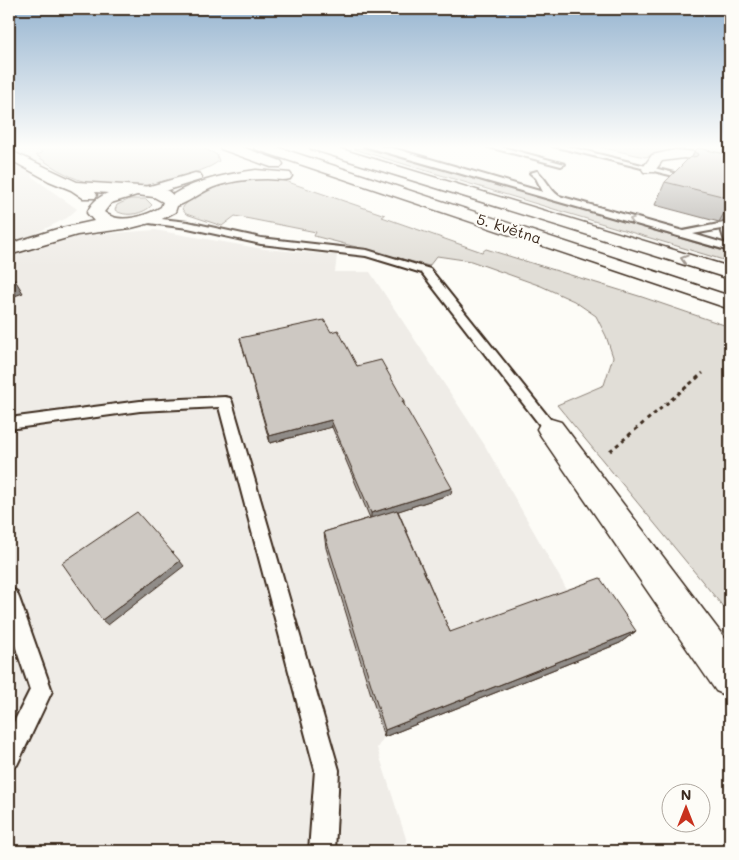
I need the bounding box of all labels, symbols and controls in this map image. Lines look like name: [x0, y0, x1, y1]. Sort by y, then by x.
street label: 5. května: [474, 208, 544, 248]
one-way arrow: [629, 215, 638, 225]
one-way arrow: [680, 255, 688, 265]
north arrow: [662, 782, 712, 832]
text: N: [681, 785, 691, 804]

